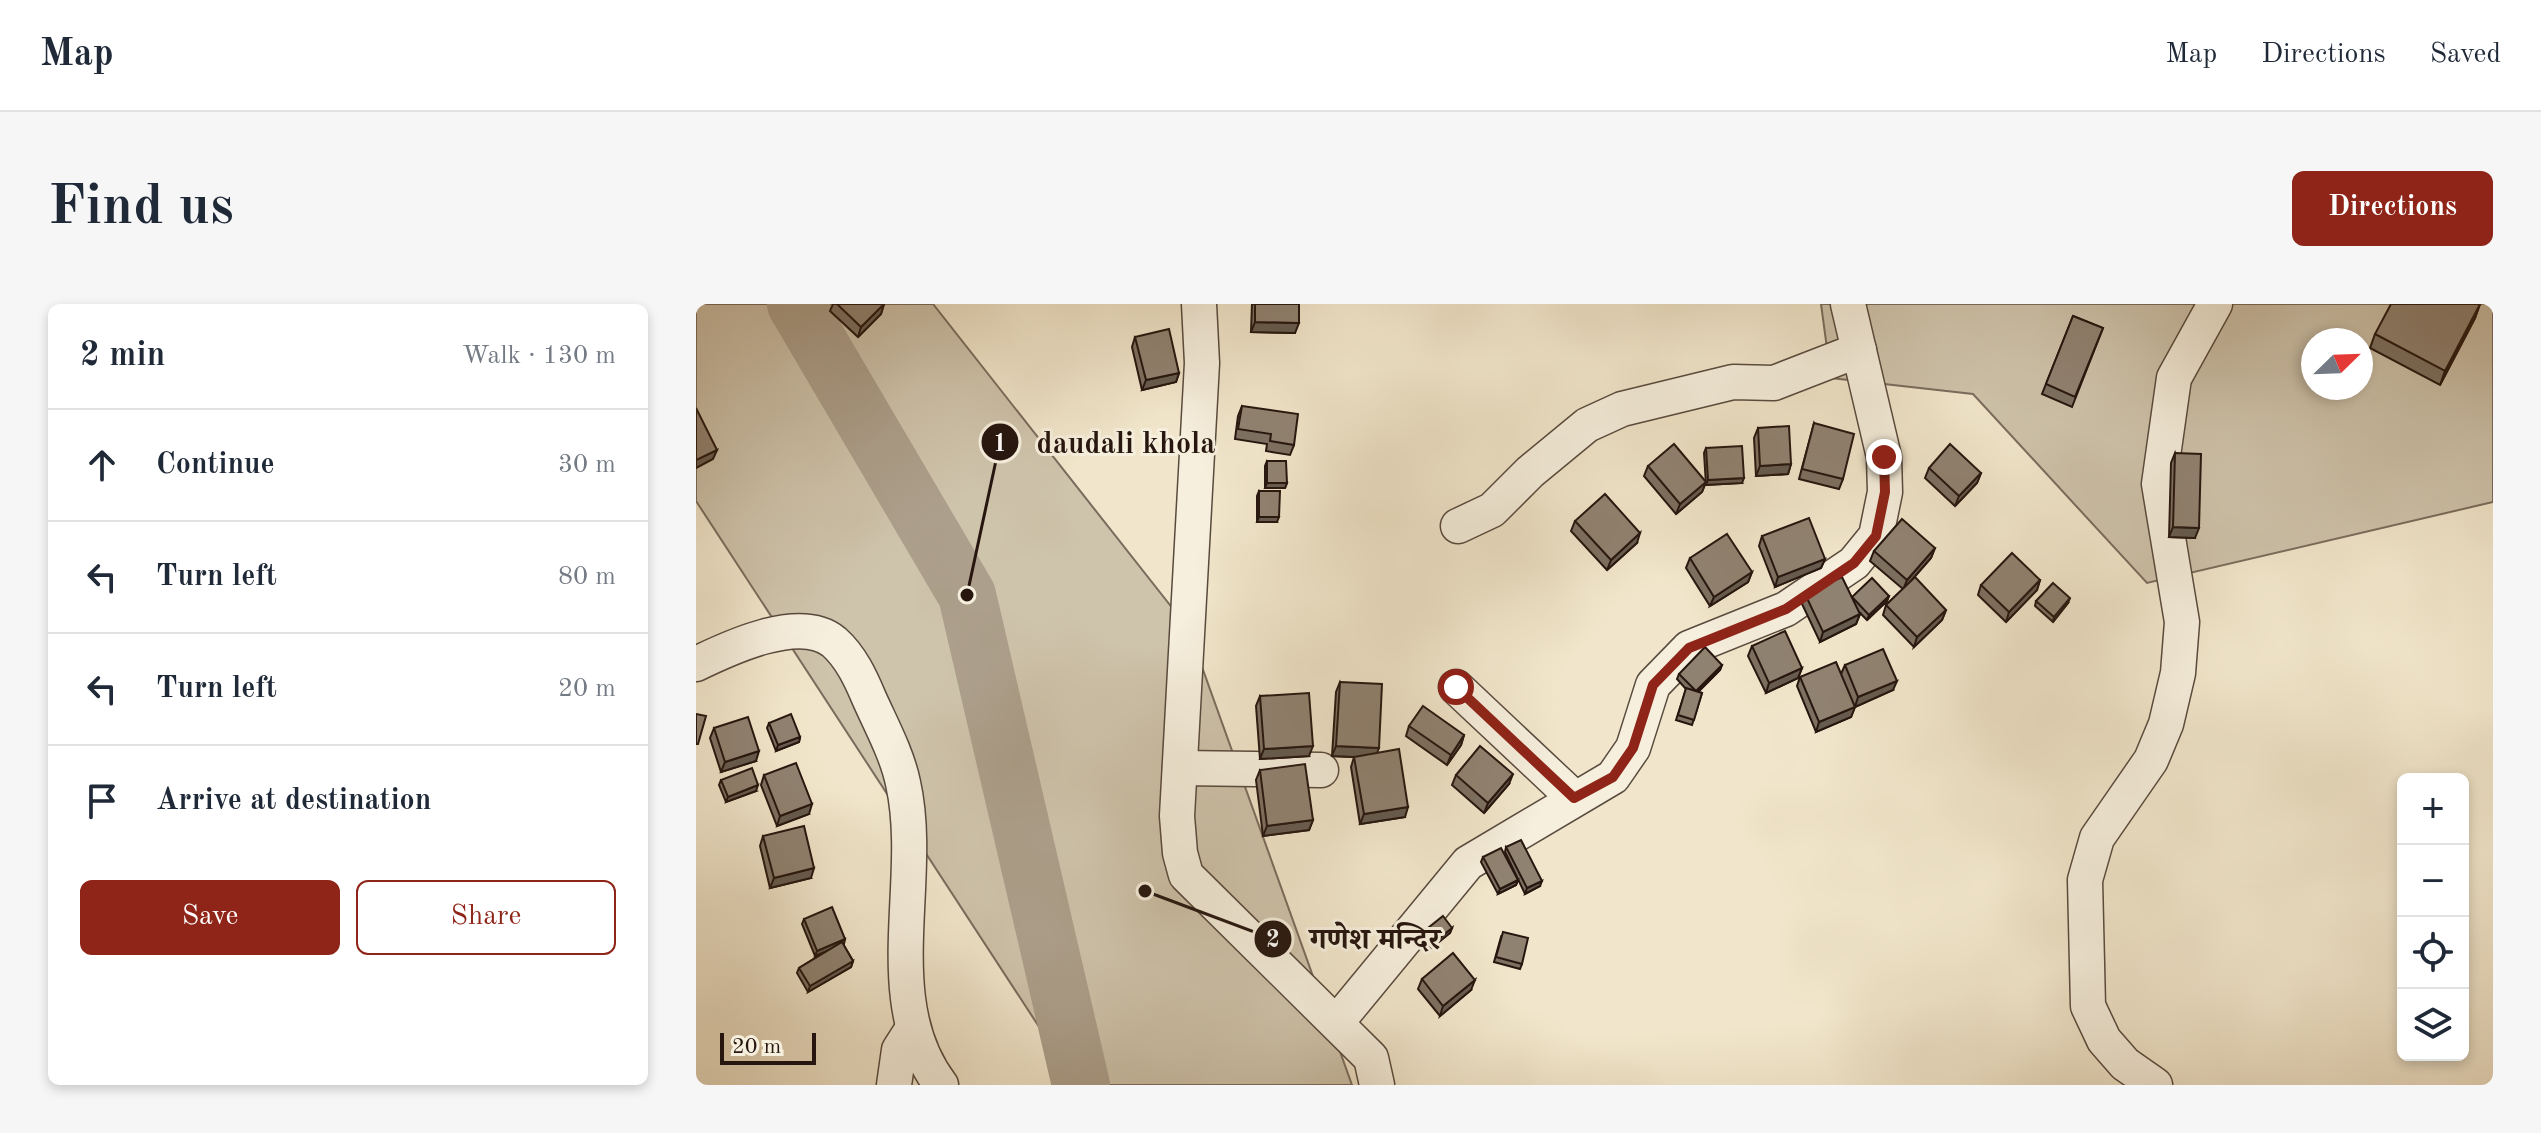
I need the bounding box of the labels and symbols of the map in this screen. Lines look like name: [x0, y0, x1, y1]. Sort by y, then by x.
north arrow: [2301, 328, 2373, 400]
callout: daudali khola: [980, 415, 1231, 469]
text: daudali khola: [1037, 430, 1215, 460]
text: 1: [993, 433, 1007, 457]
route end: [1866, 439, 1902, 475]
route start: [1438, 669, 1474, 705]
callout: गणेश मन्दिर: [1253, 912, 1456, 966]
text: गणेश मन्दिर: [1308, 921, 1443, 956]
text: 2: [1266, 929, 1280, 953]
scale bar: [720, 1029, 816, 1065]

